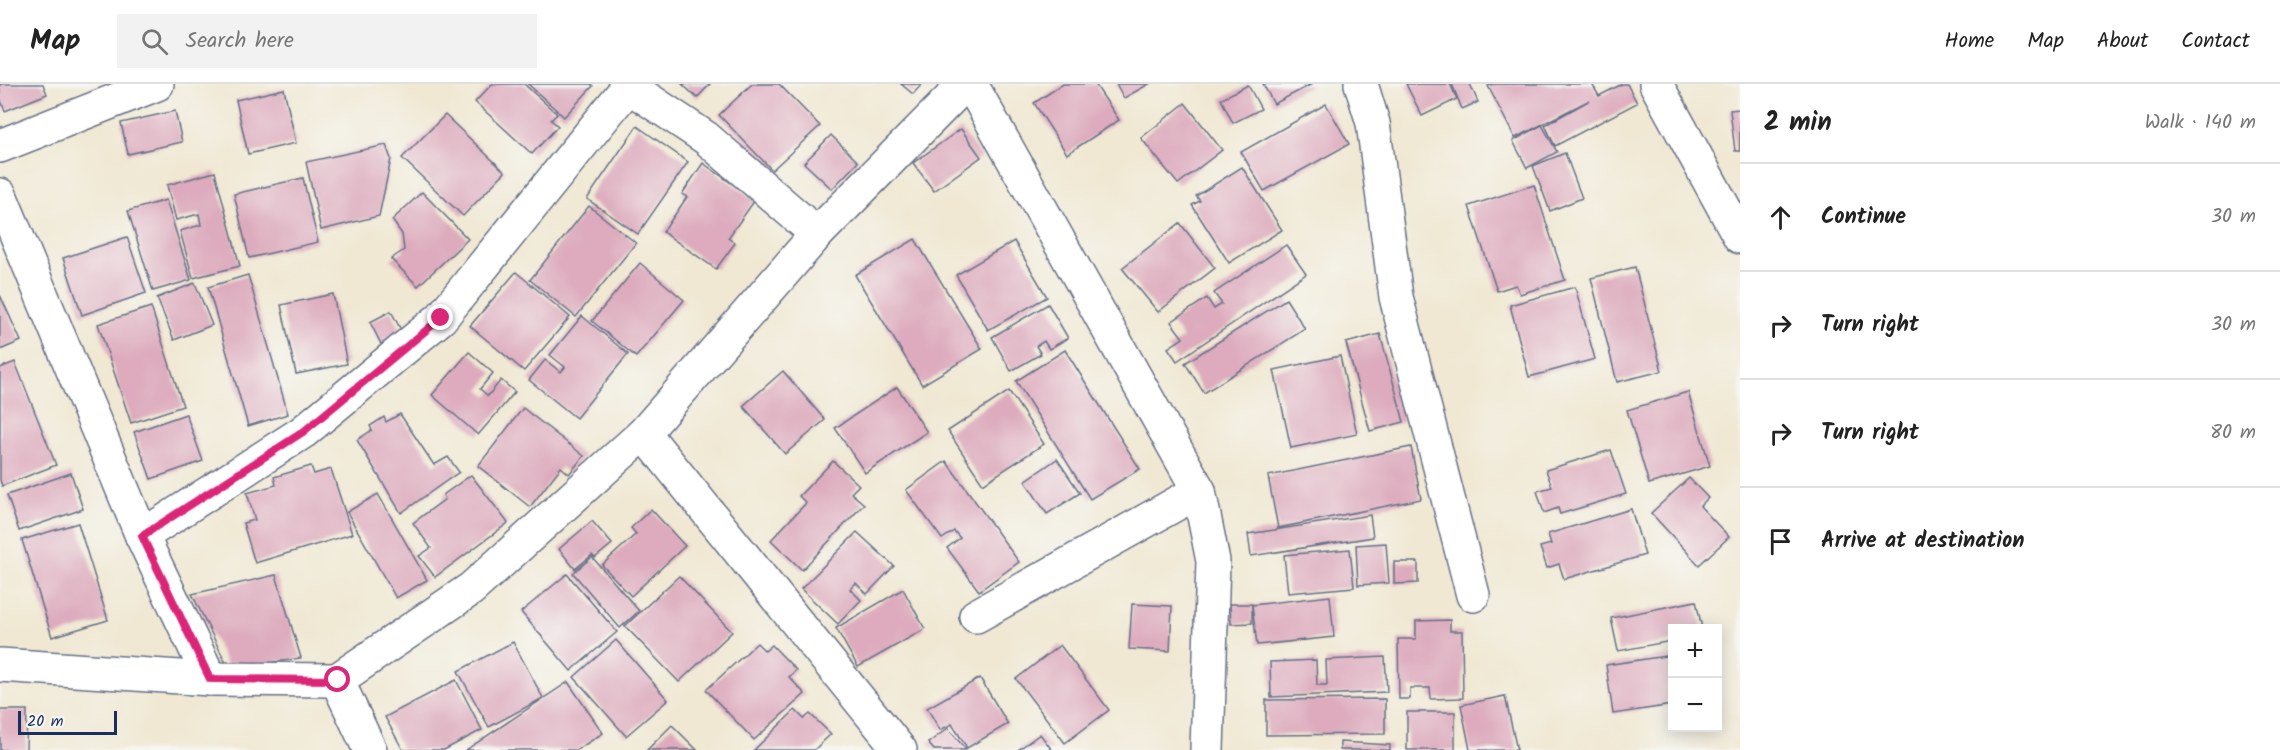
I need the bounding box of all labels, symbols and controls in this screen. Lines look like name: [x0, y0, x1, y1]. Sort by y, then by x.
search box: [117, 14, 537, 68]
text: Map: [30, 19, 81, 64]
text: Search here: [186, 24, 294, 59]
icon: search: [138, 25, 171, 58]
text: Home: [1945, 25, 1994, 58]
text: Map: [2027, 25, 2064, 58]
text: About: [2097, 25, 2148, 58]
text: Contact: [2181, 25, 2250, 58]
text: 2 min: [1764, 102, 1832, 144]
text: Walk · 140 m: [2145, 107, 2256, 139]
text: Continue: [1821, 200, 1906, 235]
icon: ahead: [1764, 201, 1797, 234]
text: 30 m: [2211, 201, 2256, 233]
route end: [427, 304, 453, 330]
text: Turn right: [1821, 308, 1919, 343]
icon: right: [1764, 309, 1797, 342]
text: 30 m: [2211, 309, 2256, 341]
text: Turn right: [1821, 416, 1919, 451]
icon: right: [1764, 417, 1797, 450]
text: 80 m: [2210, 417, 2256, 449]
text: Arrive at destination: [1821, 524, 2024, 559]
icon: arrive: [1764, 525, 1797, 558]
map controls: [1668, 624, 1722, 732]
button: +: [1668, 624, 1722, 678]
route start: [324, 666, 350, 692]
button: −: [1668, 678, 1722, 732]
scale bar: [18, 708, 117, 736]
text: 20 m: [27, 709, 63, 734]

